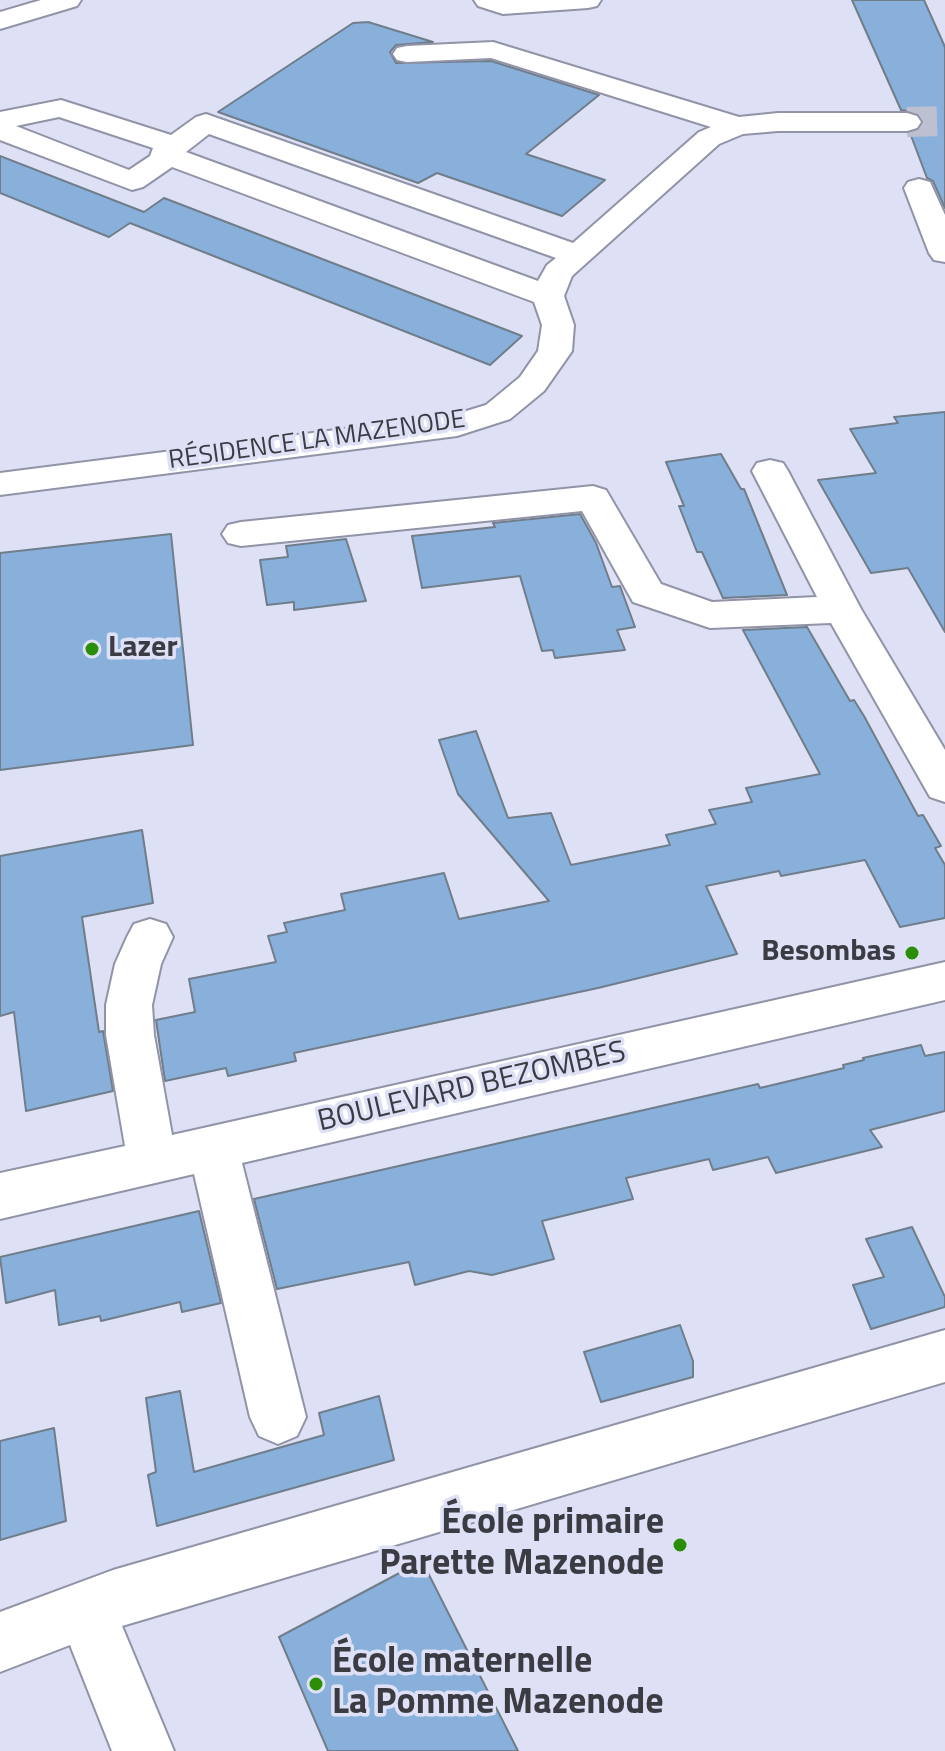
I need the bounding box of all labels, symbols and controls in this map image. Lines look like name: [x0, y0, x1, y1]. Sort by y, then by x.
street label: RÉSIDENCE LA MAZENODE: [167, 405, 467, 477]
place label: Lazer: [108, 631, 178, 667]
marker: Lazer: [83, 640, 101, 658]
place label: Besombas: [761, 935, 896, 971]
marker: Besombas: [903, 944, 921, 962]
street label: BOULEVARD BEZOMBES: [315, 1035, 629, 1141]
place label: École primaire Parette Mazenode: [379, 1502, 664, 1587]
marker: École primaire Parette Mazenode: [671, 1536, 689, 1554]
place label: École maternelle La Pomme Mazenode: [332, 1641, 664, 1726]
marker: École maternelle La Pomme Mazenode: [307, 1675, 325, 1693]

